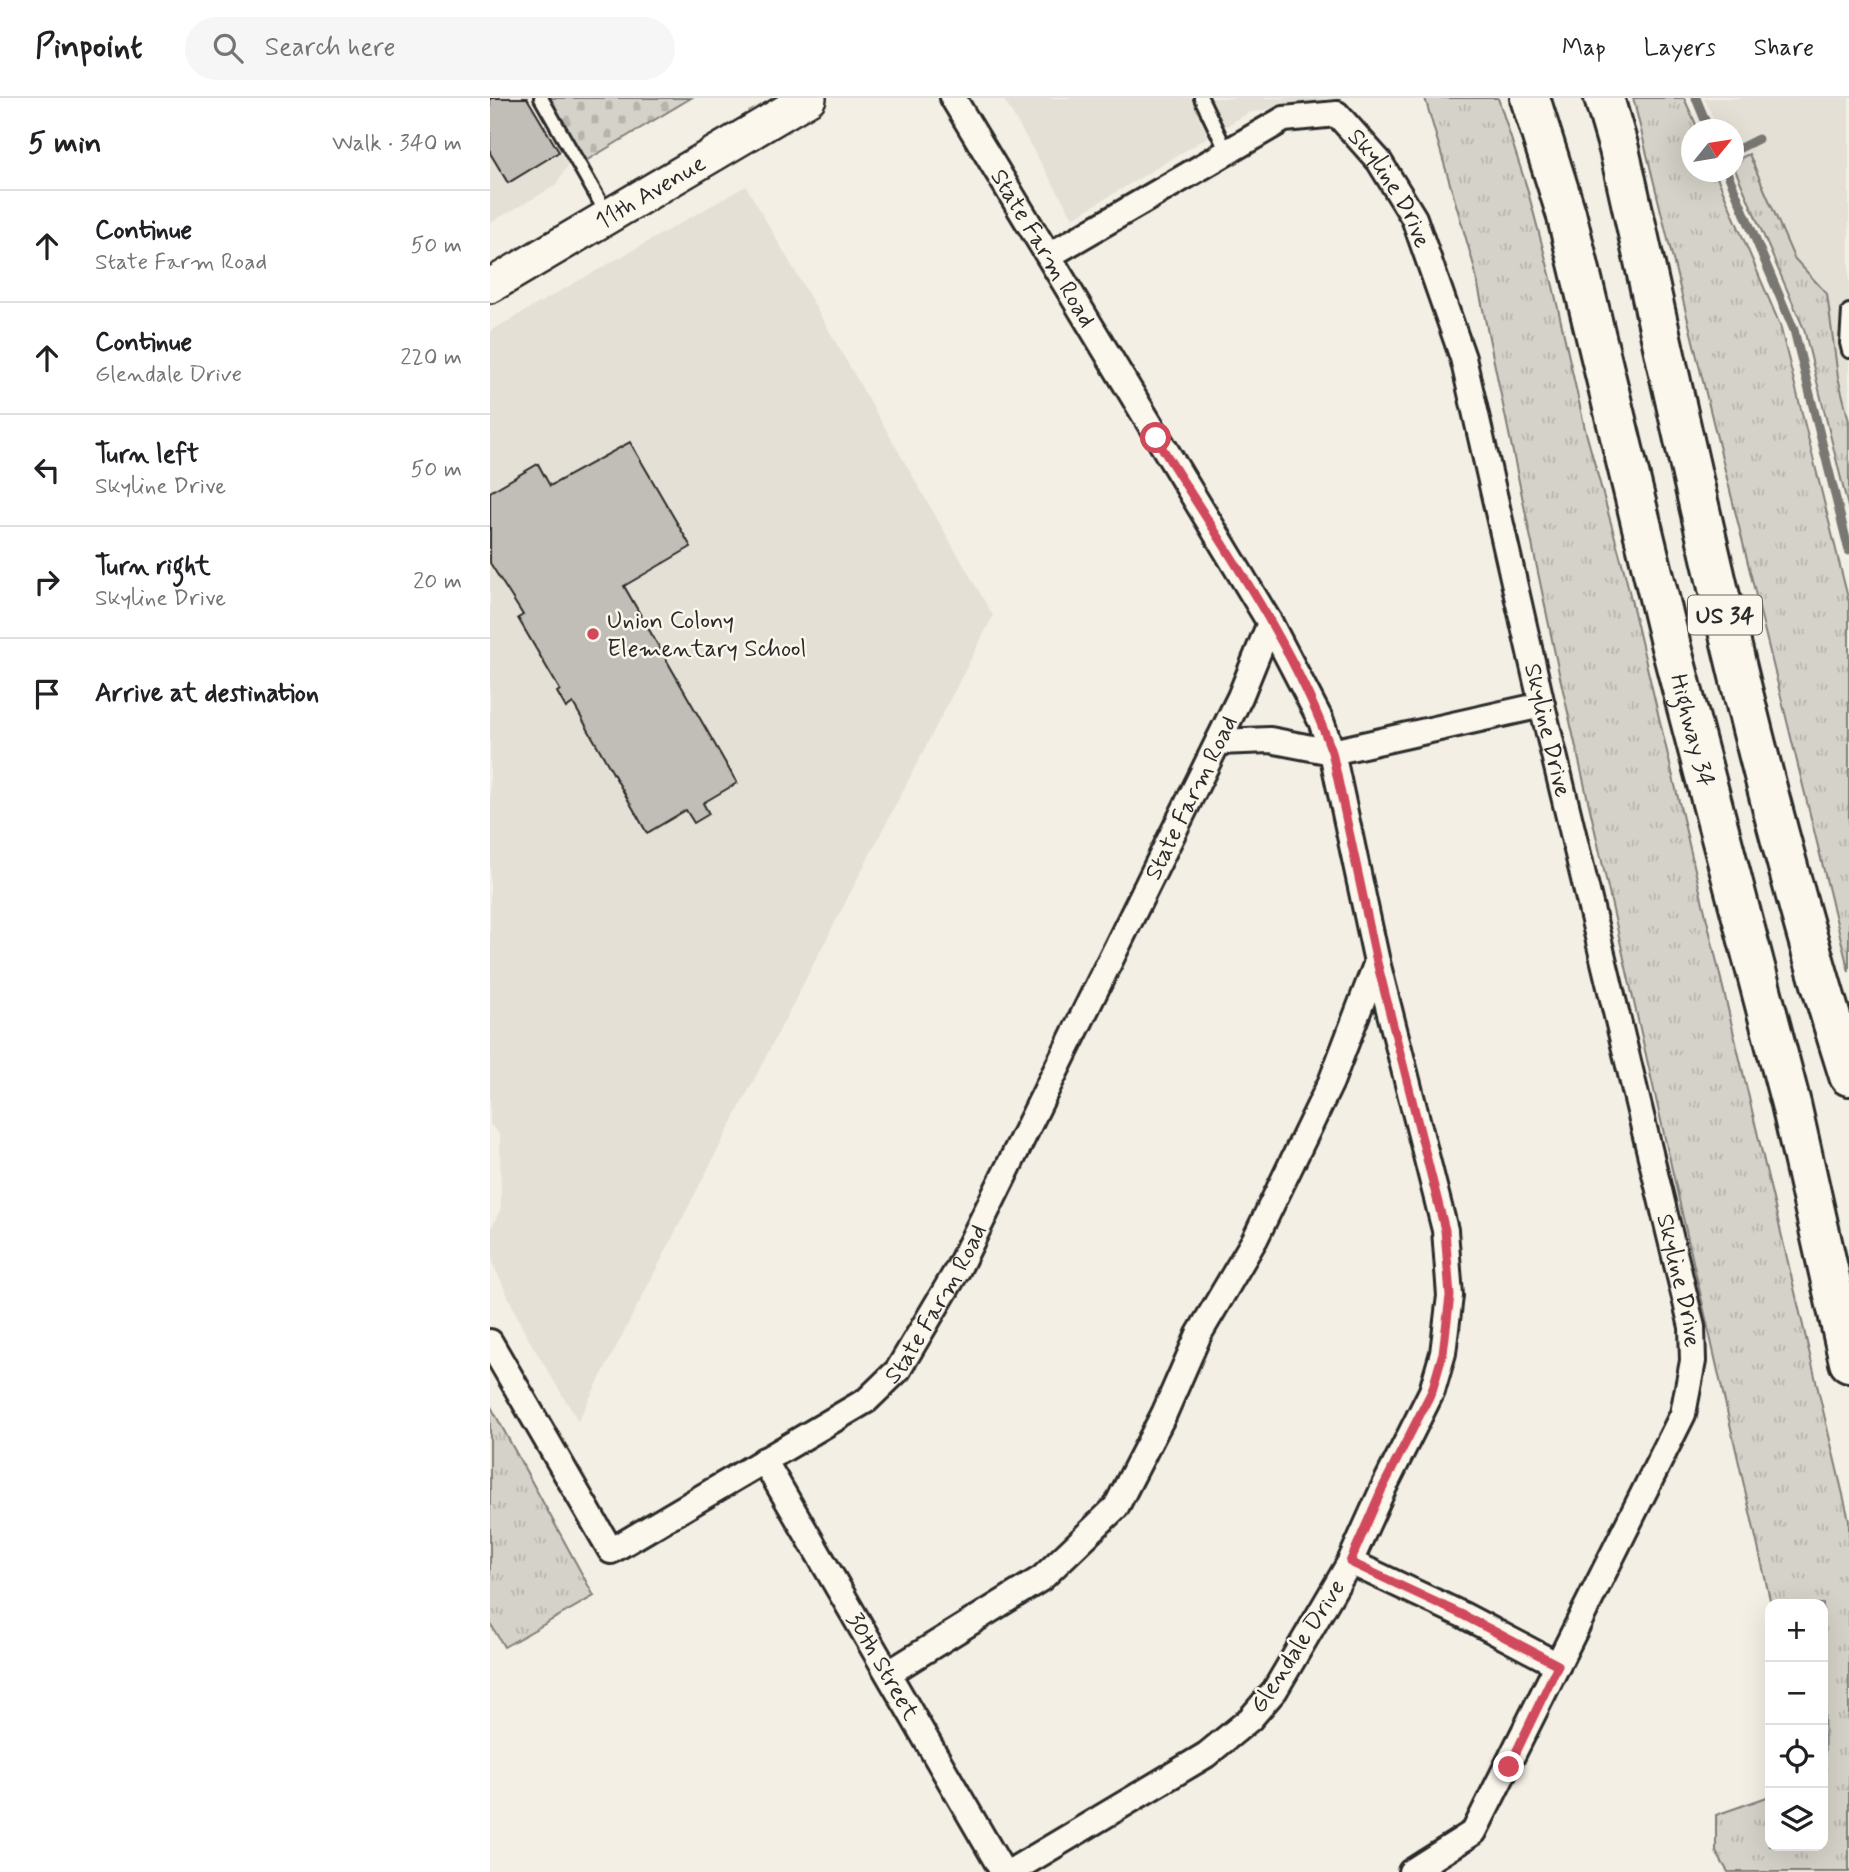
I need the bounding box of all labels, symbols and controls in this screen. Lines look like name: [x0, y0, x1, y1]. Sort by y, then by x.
search box: [185, 17, 675, 80]
text: Pinpoint: [35, 26, 143, 70]
icon: search: [209, 29, 247, 67]
text: Search here: [265, 31, 396, 65]
text: Map: [1562, 33, 1606, 64]
text: Layers: [1644, 33, 1716, 64]
text: Share: [1754, 33, 1814, 64]
north arrow: [1681, 119, 1744, 182]
street label: Skyline Drive: [1340, 122, 1437, 252]
text: 5 min: [28, 124, 102, 163]
text: Walk · 340 m: [332, 129, 462, 159]
street label: 11th Avenue: [590, 148, 712, 237]
street label: State Farm Road: [983, 164, 1102, 333]
text: Continue: [95, 214, 192, 248]
icon: ahead: [28, 227, 66, 265]
text: 50 m: [411, 231, 462, 261]
text: State Farm Road: [95, 248, 267, 278]
text: Continue: [95, 326, 192, 360]
icon: ahead: [28, 339, 66, 377]
text: 220 m: [400, 343, 462, 373]
text: Glendale Drive: [95, 360, 242, 390]
route start: [1140, 422, 1171, 453]
text: Turn left: [95, 438, 199, 472]
icon: left: [28, 451, 66, 489]
text: 50 m: [411, 455, 462, 485]
text: Skyline Drive: [95, 472, 226, 502]
text: Turn right: [95, 550, 211, 584]
icon: right: [28, 563, 66, 601]
text: 20 m: [413, 567, 462, 597]
text: Skyline Drive: [95, 584, 226, 614]
road number: US 34: [1688, 596, 1762, 635]
place label: Union Colony Elementary School: [607, 606, 806, 665]
marker: Union Colony Elementary School: [585, 626, 601, 642]
street label: Skyline Drive: [1516, 661, 1578, 801]
street label: Highway 34: [1662, 671, 1721, 790]
icon: arrive: [28, 675, 66, 713]
text: Arrive at destination: [95, 677, 319, 711]
street label: State Farm Road: [1138, 711, 1245, 886]
street label: Skyline Drive: [1648, 1211, 1707, 1348]
street label: State Farm Road: [878, 1219, 995, 1392]
street label: Glendale Drive: [1243, 1574, 1353, 1720]
map controls: [1765, 1599, 1828, 1851]
button: +: [1765, 1599, 1828, 1662]
street label: 30th Street: [839, 1607, 926, 1726]
button: −: [1765, 1662, 1828, 1725]
button: locate: [1765, 1725, 1828, 1788]
route end: [1493, 1751, 1524, 1782]
button: layers: [1765, 1788, 1828, 1851]

